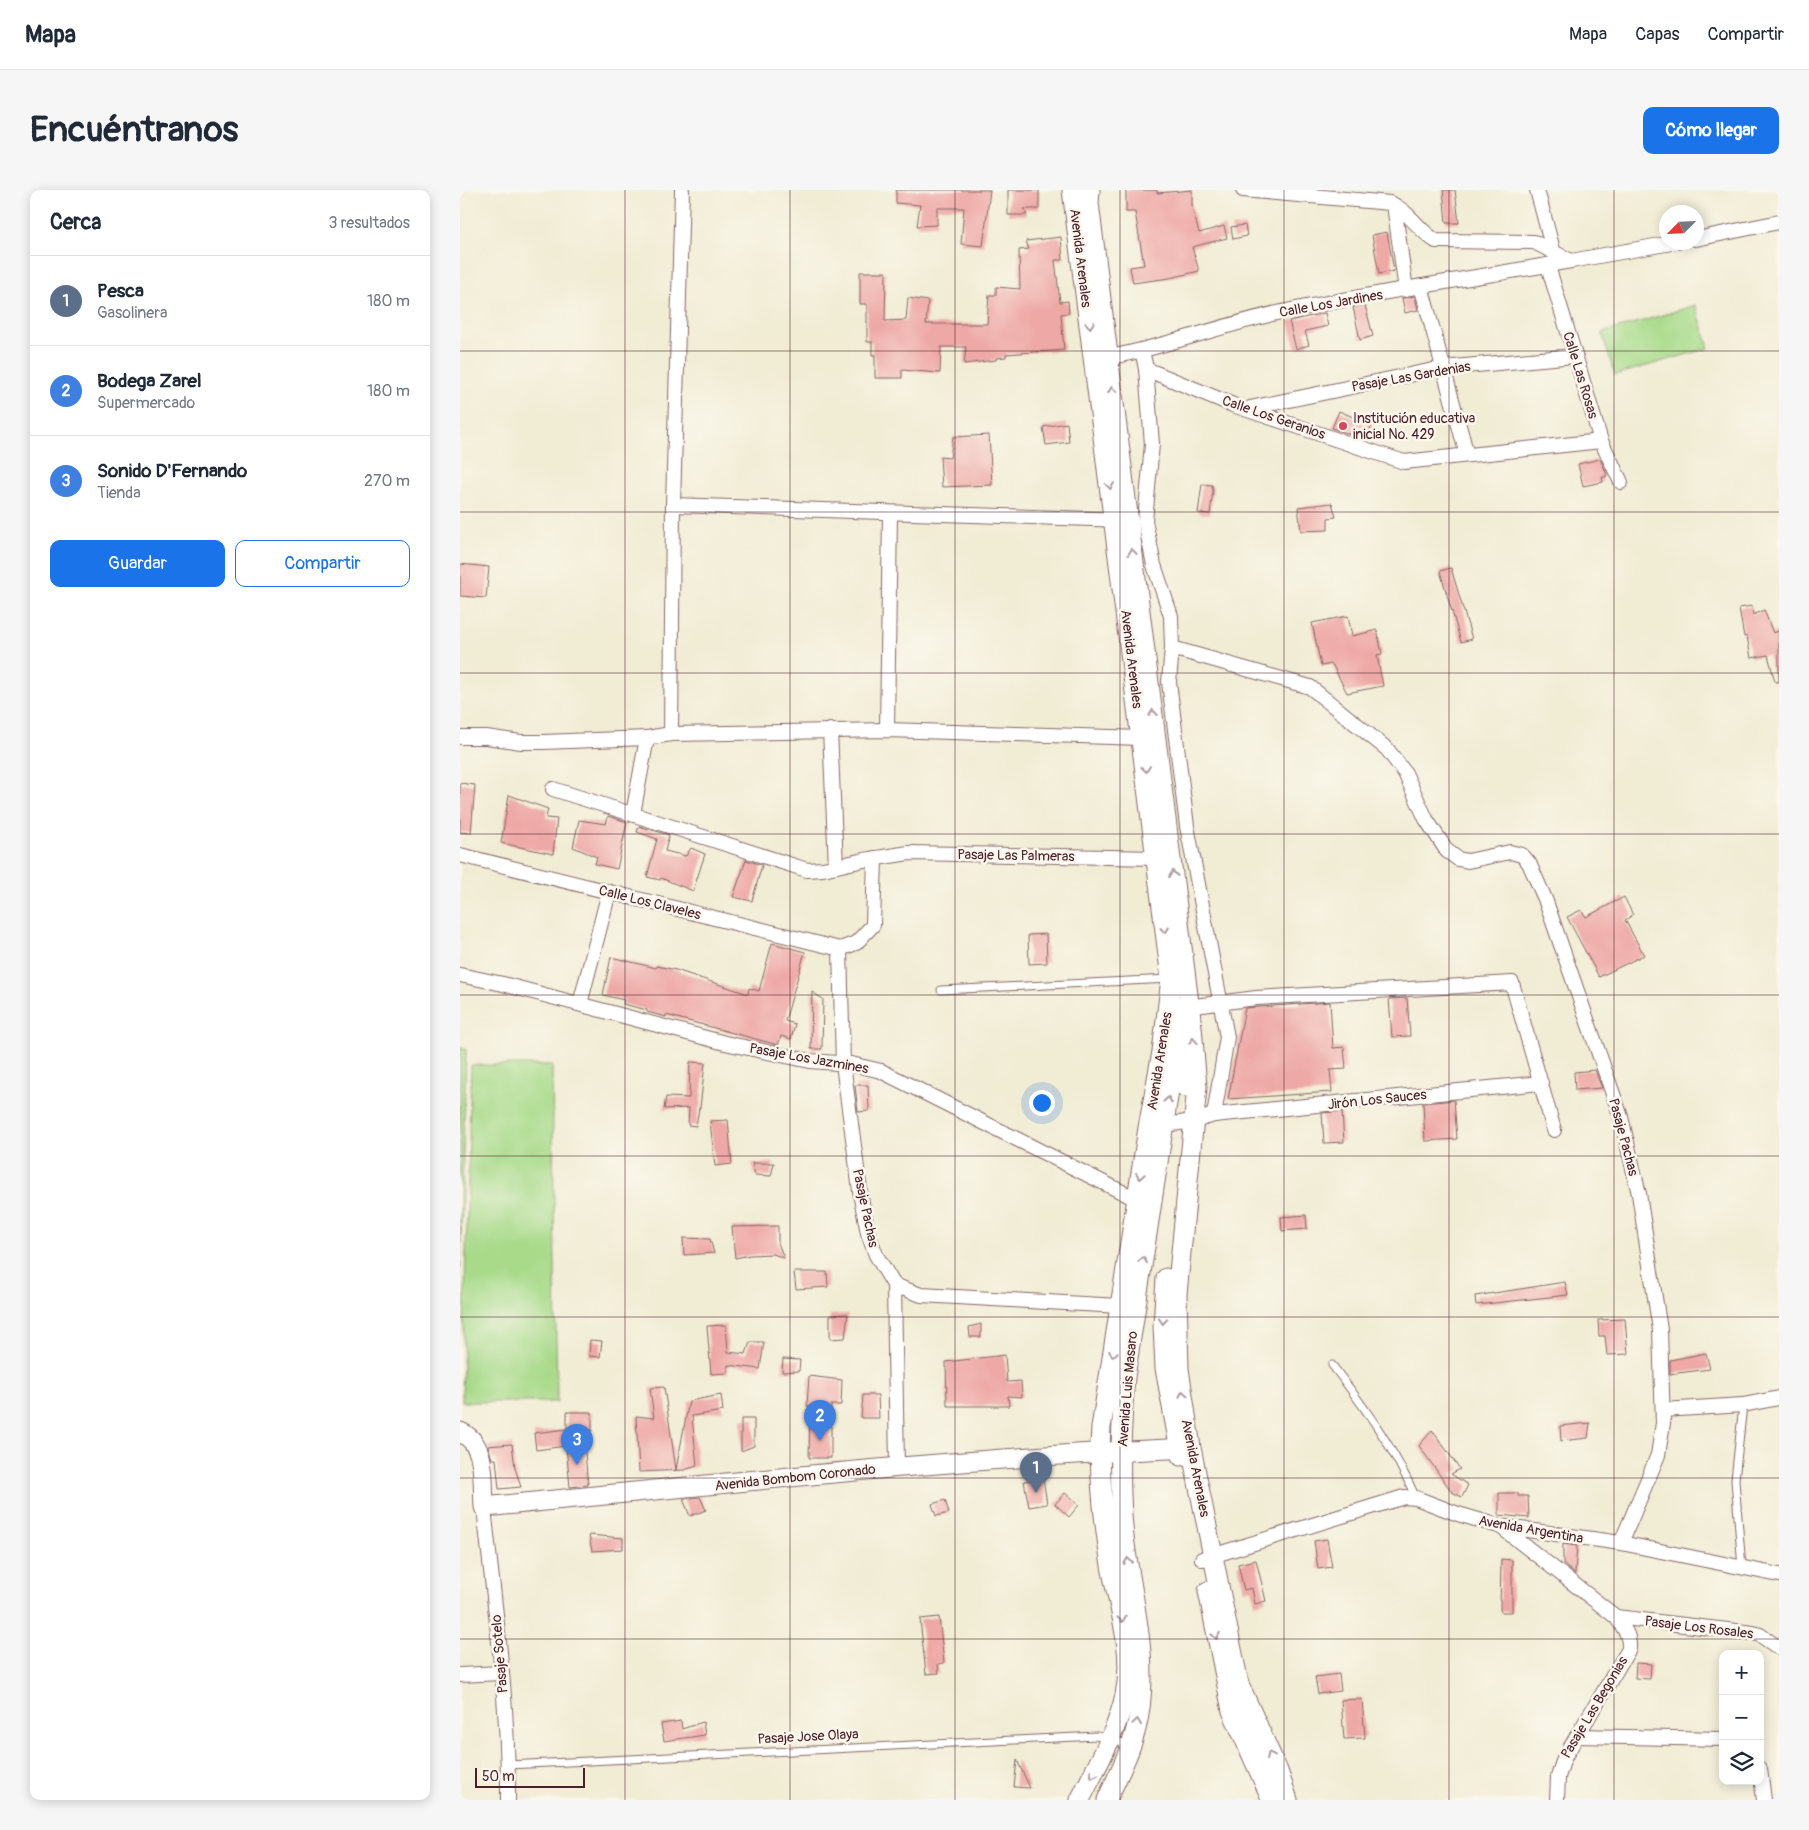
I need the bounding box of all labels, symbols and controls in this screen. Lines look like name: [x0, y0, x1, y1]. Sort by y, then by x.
text: Mapa: [25, 20, 76, 49]
text: Mapa: [1569, 23, 1607, 46]
text: Capas: [1635, 23, 1680, 46]
text: Compartir: [1708, 23, 1784, 46]
button: Cómo llegar: [1643, 107, 1779, 154]
text: Encuéntranos: [30, 108, 238, 152]
north arrow: [1659, 205, 1704, 250]
street label: Avenida Arenales: [1066, 208, 1095, 309]
text: Cerca: [50, 209, 101, 236]
text: 3 resultados: [328, 213, 410, 233]
text: Pesca: [97, 279, 144, 303]
street label: Calle Los Jardines: [1278, 286, 1385, 321]
text: 1: [63, 291, 69, 311]
text: 180 m: [367, 291, 410, 311]
text: Gasolinera: [97, 303, 167, 323]
one-way arrow: [1084, 321, 1095, 329]
street label: Calle Las Rosas: [1559, 330, 1602, 421]
street label: Pasaje Las Gardenias: [1350, 358, 1473, 395]
text: Bodega Zarel: [97, 369, 201, 393]
text: 2: [62, 381, 70, 401]
text: 180 m: [367, 381, 410, 401]
one-way arrow: [1107, 386, 1118, 394]
street label: Calle Los Geranios: [1220, 392, 1328, 443]
text: Supermercado: [97, 393, 195, 413]
place label: Institución educativa inicial No. 429: [1353, 410, 1475, 443]
marker: Institución educativa inicial No. 429: [1337, 420, 1349, 432]
text: Sonido D'Fernando: [97, 459, 247, 483]
text: 3: [62, 471, 70, 491]
text: 270 m: [364, 471, 410, 491]
text: Tienda: [97, 483, 141, 503]
one-way arrow: [1104, 483, 1115, 491]
button: Guardar: [50, 540, 225, 587]
button: Compartir: [235, 540, 410, 587]
one-way arrow: [1127, 547, 1138, 555]
street label: Avenida Arenales: [1117, 609, 1146, 710]
one-way arrow: [1148, 709, 1158, 717]
one-way arrow: [1140, 765, 1151, 773]
street label: Pasaje Las Palmeras: [957, 846, 1076, 865]
one-way arrow: [1168, 870, 1178, 878]
street label: Calle Los Claveles: [597, 882, 703, 924]
one-way arrow: [1159, 927, 1170, 935]
street label: Avenida Arenales: [1143, 1010, 1176, 1111]
one-way arrow: [1188, 1036, 1199, 1044]
street label: Pasaje Los Jazmines: [748, 1040, 871, 1077]
street label: Jirón Los Sauces: [1327, 1086, 1428, 1113]
your location: [1029, 1090, 1055, 1116]
one-way arrow: [1162, 1095, 1172, 1104]
street label: Pasaje Pachas: [1605, 1096, 1642, 1179]
street label: Pasaje Pachas: [849, 1167, 882, 1250]
one-way arrow: [1136, 1172, 1146, 1181]
one-way arrow: [1137, 1256, 1148, 1264]
one-way arrow: [1158, 1317, 1169, 1325]
street label: Avenida Luis Masaro: [1114, 1330, 1141, 1448]
one-way arrow: [1108, 1350, 1118, 1359]
one-way arrow: [1178, 1390, 1188, 1399]
pin: 2: [804, 1400, 836, 1441]
street label: Avenida Arenales: [1178, 1418, 1213, 1519]
pin: 3: [561, 1424, 593, 1465]
pin: 1: [1020, 1452, 1052, 1493]
street label: Avenida Bombom Coronado: [714, 1461, 877, 1494]
street label: Avenida Argentina: [1477, 1512, 1585, 1547]
one-way arrow: [1123, 1556, 1134, 1564]
street label: Pasaje Los Rosales: [1644, 1612, 1755, 1643]
street label: Pasaje Sotelo: [488, 1614, 511, 1694]
one-way arrow: [1117, 1615, 1127, 1623]
one-way arrow: [1210, 1631, 1220, 1640]
map controls: [1719, 1650, 1764, 1785]
button: +: [1719, 1650, 1764, 1695]
street label: Pasaje Las Begonias: [1557, 1653, 1632, 1761]
button: −: [1719, 1695, 1764, 1740]
one-way arrow: [1131, 1718, 1141, 1726]
street label: Pasaje Jose Olaya: [757, 1725, 859, 1748]
button: layers: [1719, 1740, 1764, 1785]
one-way arrow: [1266, 1751, 1276, 1760]
scale bar: [475, 1765, 585, 1788]
text: 50 m: [482, 1768, 515, 1785]
one-way arrow: [1089, 1769, 1099, 1778]

